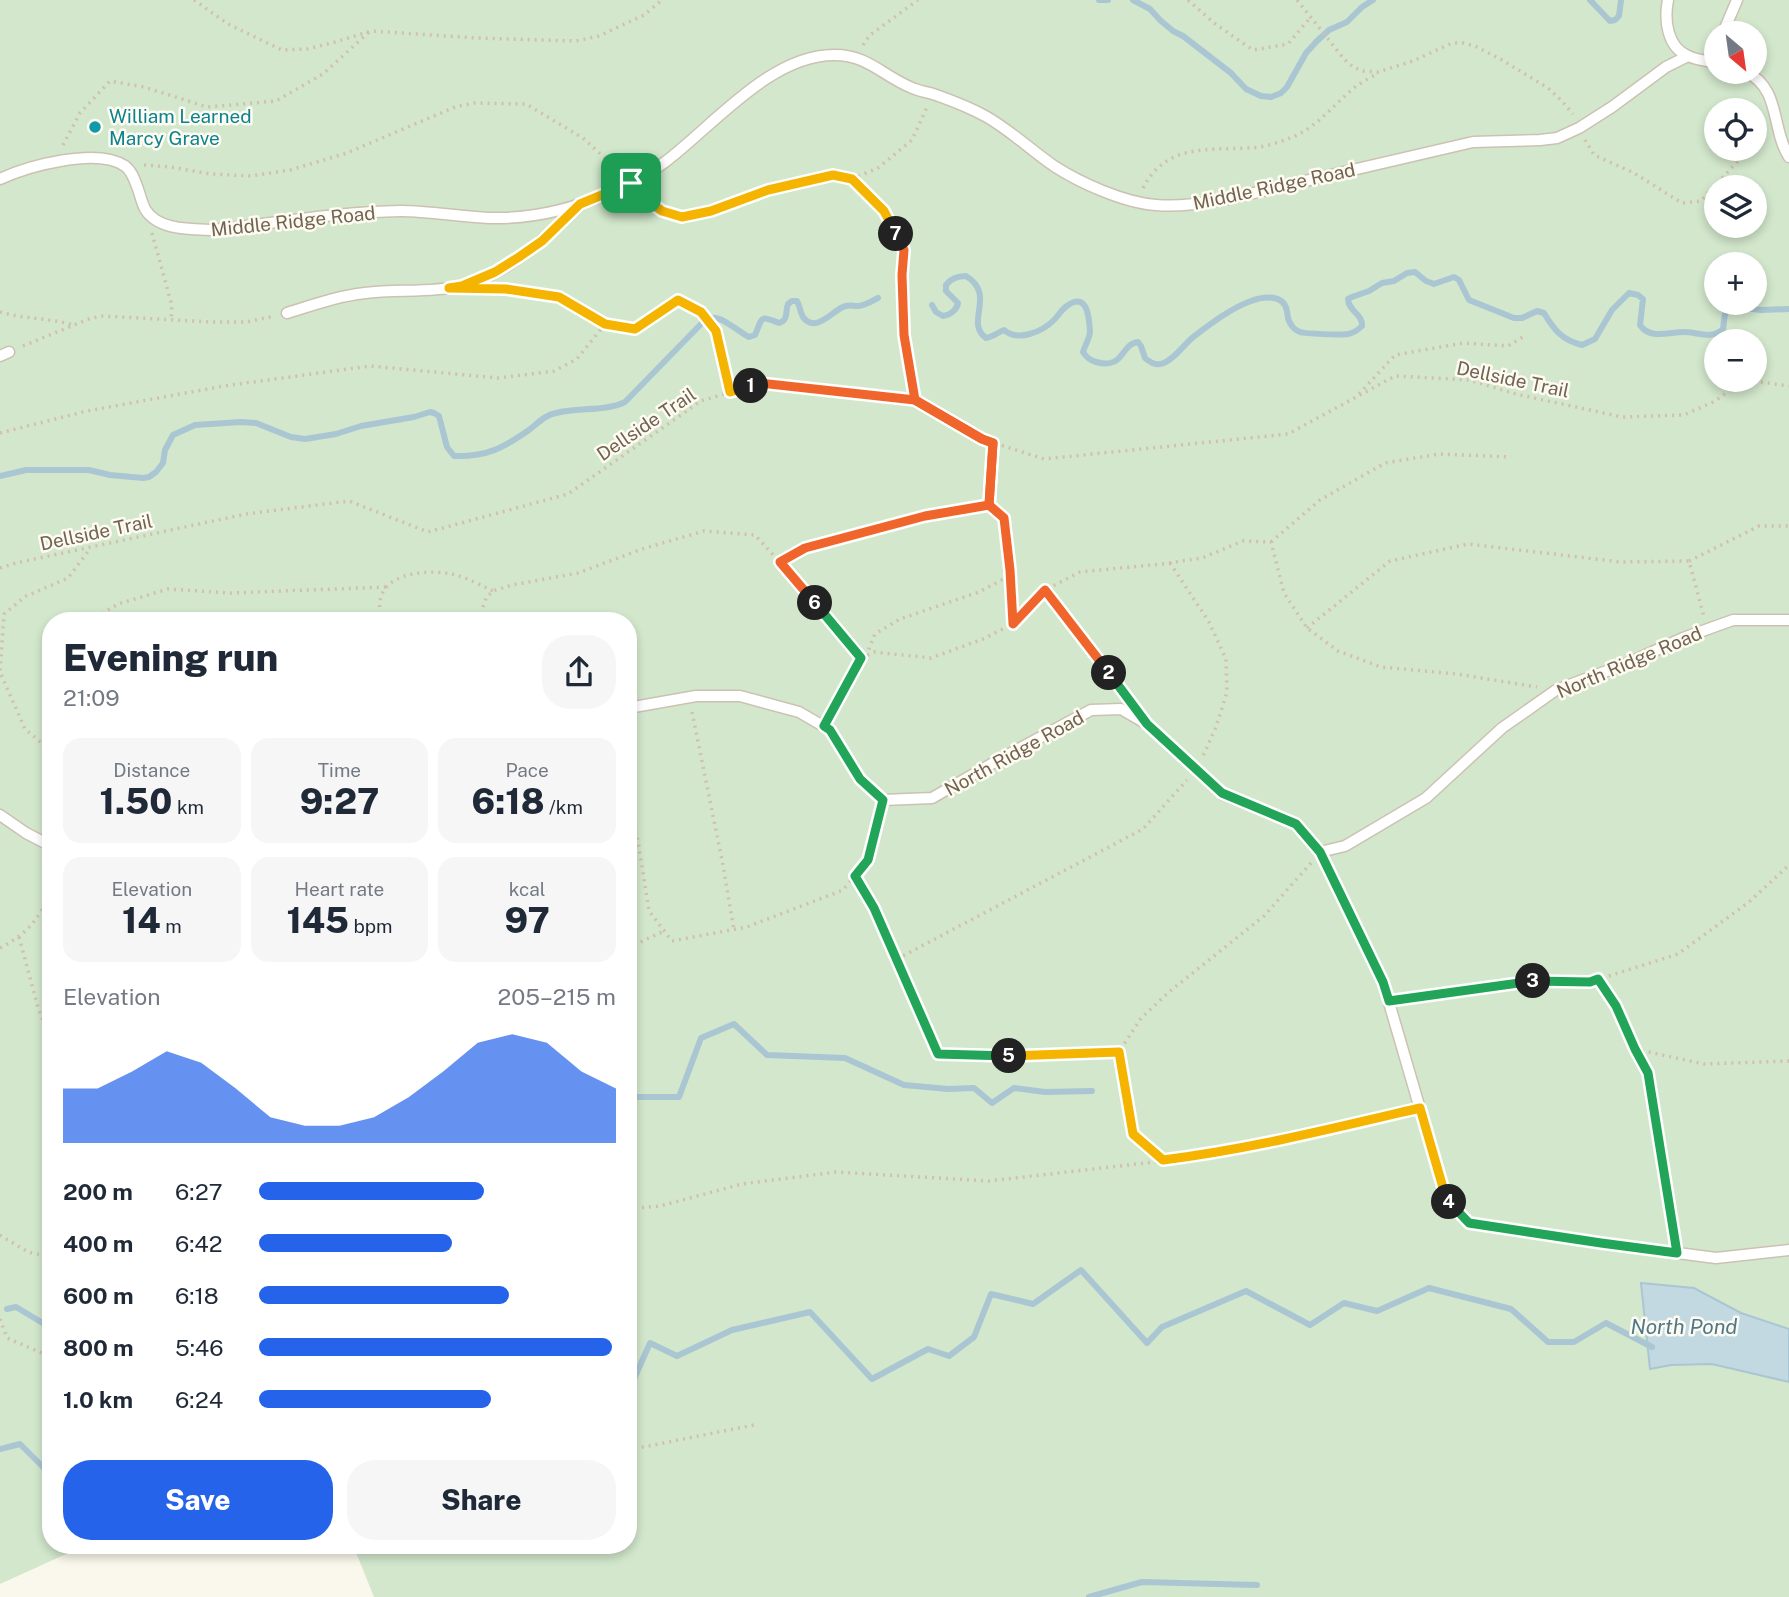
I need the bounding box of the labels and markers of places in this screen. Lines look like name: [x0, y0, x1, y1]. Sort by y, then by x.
place label: William Learned Marcy Grave: [109, 105, 252, 149]
marker: William Learned Marcy Grave: [87, 119, 103, 135]
pin: [601, 153, 661, 213]
pin: 7: [878, 216, 914, 252]
pin: 1: [734, 368, 768, 404]
pin: 6: [798, 586, 832, 620]
pin: 2: [1092, 656, 1126, 690]
pin: 3: [1516, 964, 1550, 998]
pin: 5: [992, 1038, 1026, 1074]
pin: 4: [1432, 1184, 1466, 1220]

